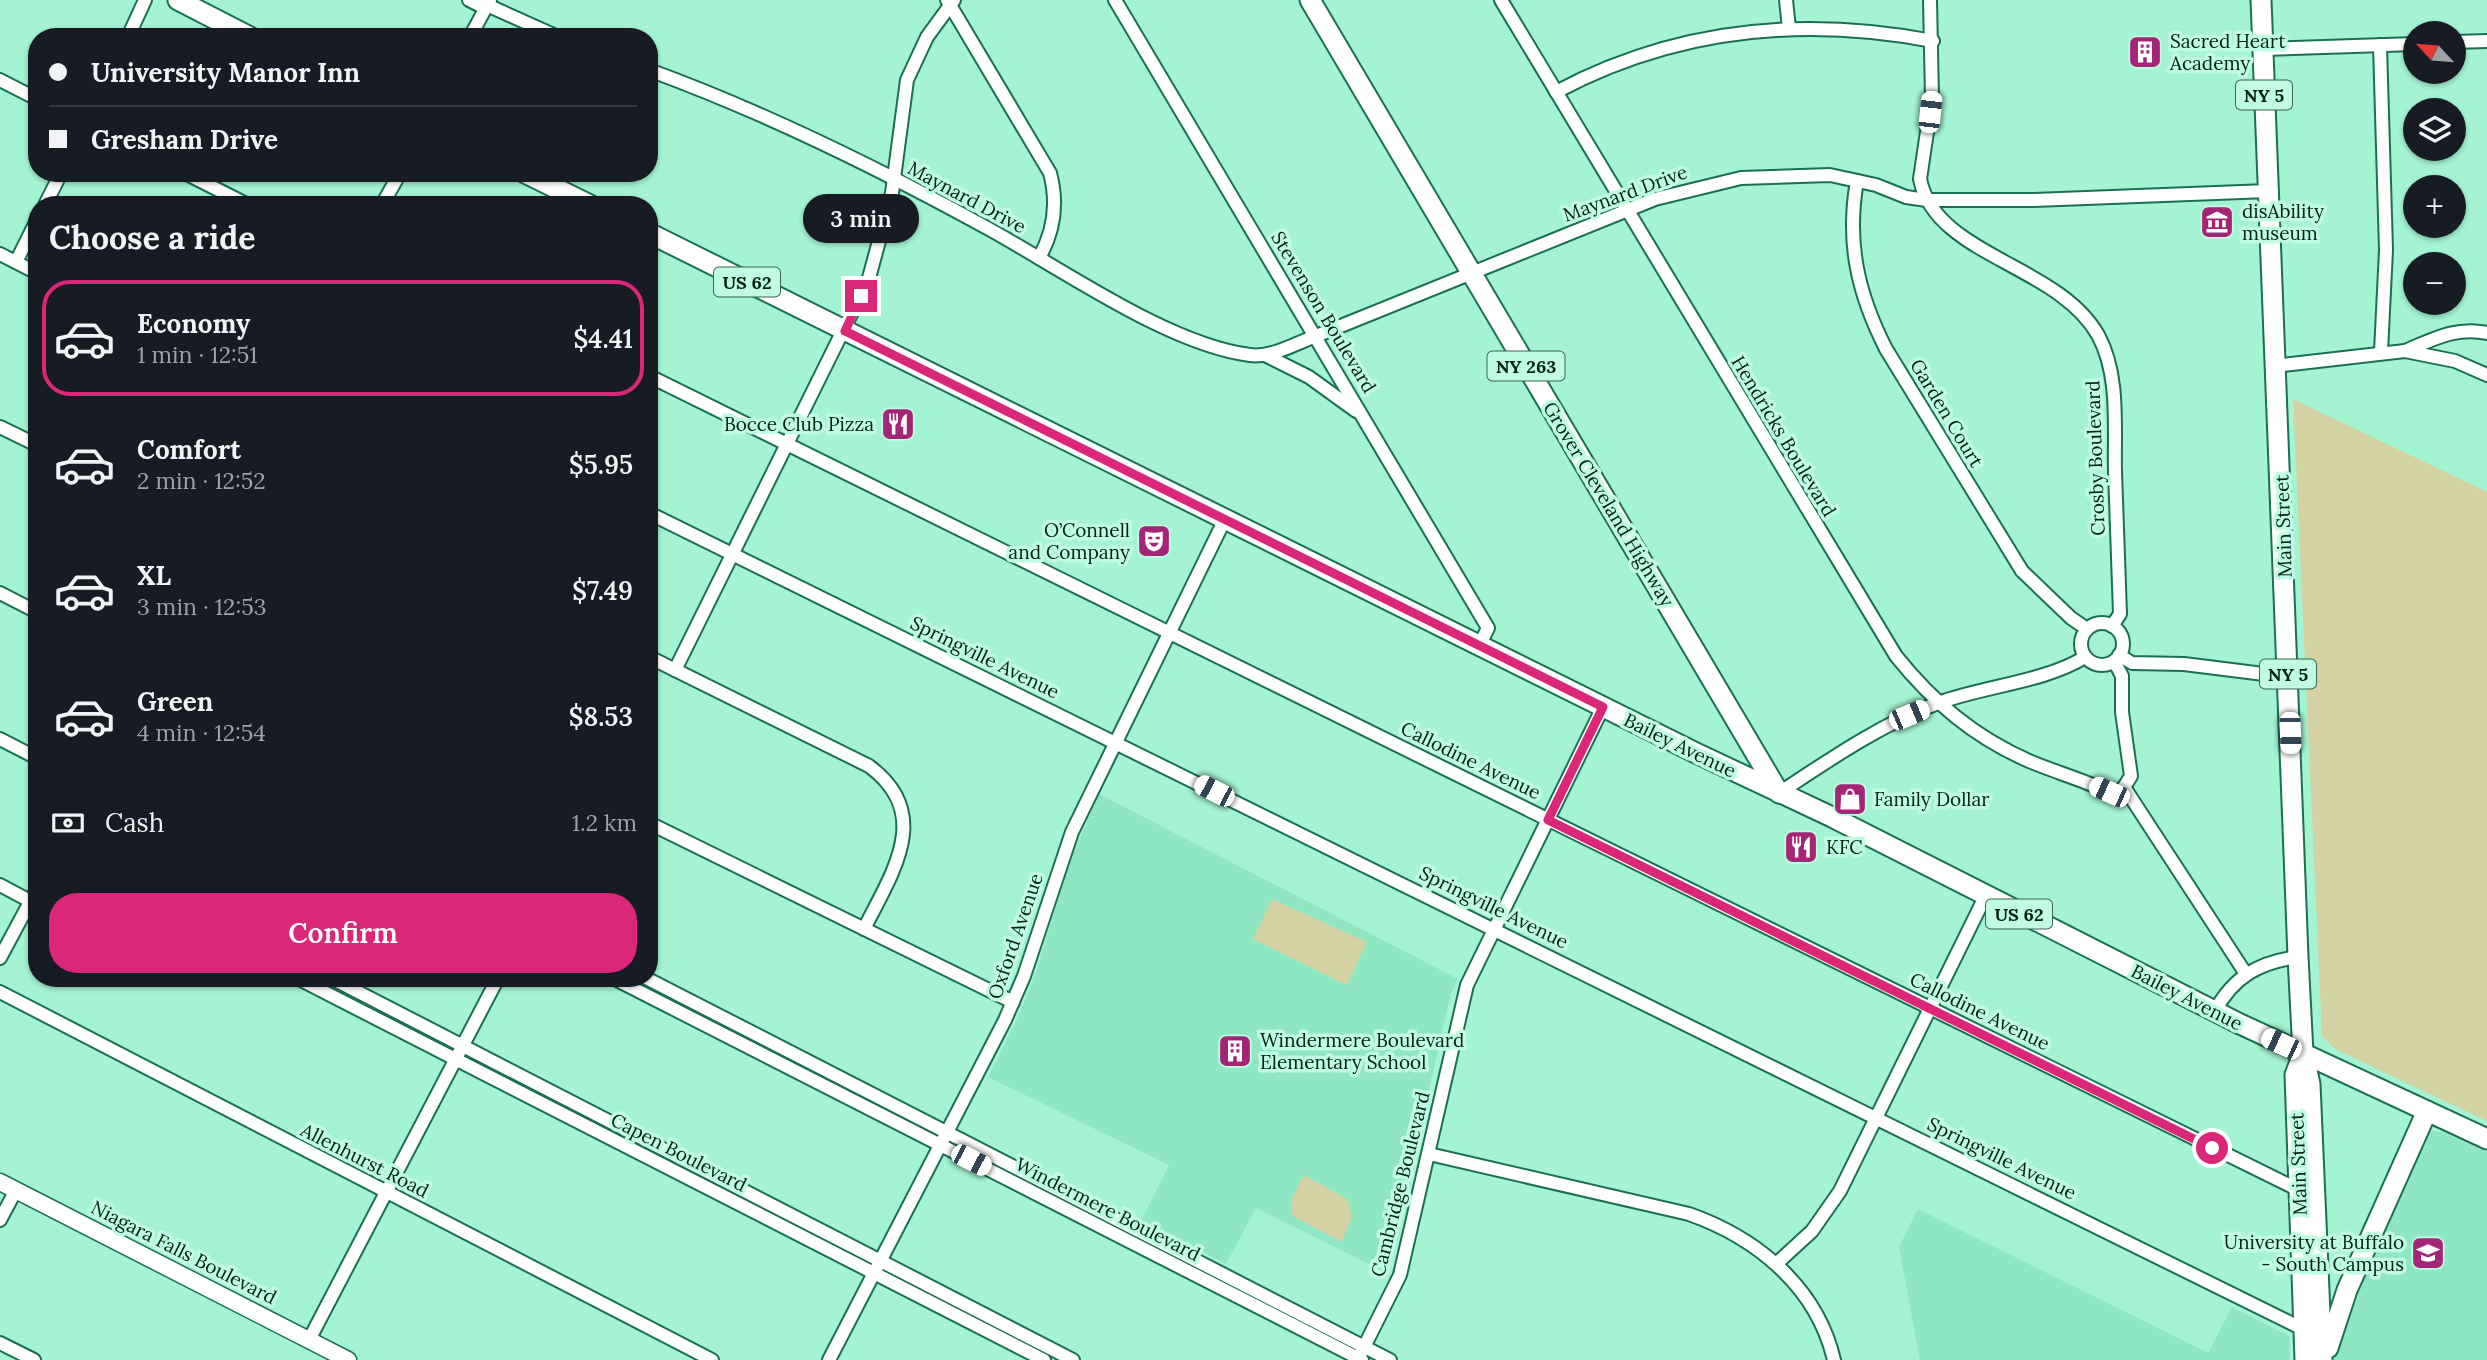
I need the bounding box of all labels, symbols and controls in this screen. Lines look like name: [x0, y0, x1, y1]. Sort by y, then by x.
north arrow: [2403, 21, 2466, 84]
map controls: [2403, 21, 2466, 315]
place label: Sacred Heart Academy: [2169, 29, 2286, 75]
building icon: Sacred Heart Academy: [2126, 33, 2164, 71]
text: University Manor Inn: [91, 56, 360, 89]
road number: NY 5: [2236, 80, 2292, 110]
car: [1918, 90, 1943, 134]
button: layers: [2403, 98, 2466, 161]
text: Gresham Drive: [91, 123, 278, 156]
street label: Maynard Drive: [904, 156, 1030, 238]
street label: Maynard Drive: [1560, 159, 1690, 227]
button: +: [2403, 175, 2466, 238]
callout: 3 min: [803, 194, 919, 244]
place label: disAbility museum: [2242, 199, 2324, 245]
museum icon: disAbility museum: [2198, 203, 2236, 241]
text: 3 min: [830, 204, 892, 233]
text: Choose a ride: [49, 217, 256, 258]
street label: Stevenson Boulevard: [1266, 227, 1382, 397]
button: −: [2403, 252, 2466, 315]
road number: US 62: [714, 268, 780, 296]
route end: [845, 280, 877, 312]
icon: car: [53, 307, 116, 370]
text: Economy: [137, 307, 250, 340]
text: $4.41: [574, 322, 633, 355]
text: 1 min · 12:51: [137, 340, 258, 369]
street label: Hendricks Boulevard: [1726, 351, 1842, 521]
road number: NY 263: [1488, 352, 1564, 380]
street label: Garden Court: [1905, 355, 1989, 472]
street label: Crosby Boulevard: [2080, 380, 2110, 536]
street label: Grover Cleveland Highway: [1538, 397, 1680, 611]
restaurant icon: Bocce Club Pizza: [879, 405, 917, 443]
place label: Bocce Club Pizza: [724, 412, 874, 436]
icon: car: [53, 433, 116, 496]
text: Comfort: [137, 433, 241, 466]
text: $5.95: [569, 448, 633, 481]
text: 2 min · 12:52: [137, 466, 266, 495]
street label: Main Street: [2269, 473, 2297, 578]
place label: O’Connell and Company: [1008, 518, 1130, 564]
theatre icon: O’Connell and Company: [1135, 522, 1173, 560]
icon: car: [53, 559, 116, 622]
text: XL: [137, 559, 171, 592]
text: $7.49: [572, 574, 633, 607]
text: 3 min · 12:53: [137, 592, 267, 621]
street label: Springville Avenue: [907, 611, 1063, 703]
road number: NY 5: [2260, 660, 2316, 688]
icon: car: [53, 685, 116, 748]
text: Green: [137, 685, 213, 718]
car: [1886, 697, 1933, 733]
text: $8.53: [569, 700, 633, 733]
street label: Bailey Avenue: [1620, 708, 1740, 782]
car: [2279, 712, 2302, 754]
street label: Callodine Avenue: [1397, 716, 1545, 804]
text: 4 min · 12:54: [137, 718, 266, 747]
car: [1191, 772, 1238, 810]
car: [2086, 774, 2133, 810]
shop icon: Family Dollar: [1831, 780, 1869, 818]
place label: Family Dollar: [1874, 787, 1990, 811]
icon: cash: [49, 804, 87, 842]
text: Cash: [105, 806, 164, 839]
text: 1.2 km: [572, 808, 637, 837]
restaurant icon: KFC: [1782, 828, 1820, 866]
place label: KFC: [1826, 835, 1863, 859]
street label: Springville Avenue: [1416, 861, 1572, 953]
street label: Oxford Avenue: [982, 870, 1048, 1002]
button: Confirm: [49, 893, 637, 973]
road number: US 62: [1986, 900, 2052, 929]
street label: Bailey Avenue: [2127, 959, 2247, 1035]
street label: Callodine Avenue: [1906, 967, 2054, 1055]
car: [2258, 1026, 2305, 1062]
place label: Windermere Boulevard Elementary School: [1260, 1028, 1464, 1074]
building icon: Windermere Boulevard Elementary School: [1216, 1032, 1254, 1070]
street label: Cambridge Boulevard: [1365, 1089, 1435, 1279]
street label: Capen Boulevard: [607, 1107, 751, 1197]
street label: Main Street: [2284, 1111, 2312, 1216]
street label: Springville Avenue: [1924, 1112, 2080, 1204]
street label: Allenhurst Road: [296, 1117, 433, 1203]
route start: [2196, 1132, 2228, 1164]
car: [948, 1141, 995, 1179]
street label: Windermere Boulevard: [1012, 1152, 1204, 1266]
street label: Niagara Falls Boulevard: [87, 1195, 281, 1309]
place label: University at Buffalo - South Campus: [2224, 1230, 2404, 1276]
school or university icon: University at Buffalo - South Campus: [2409, 1234, 2447, 1272]

